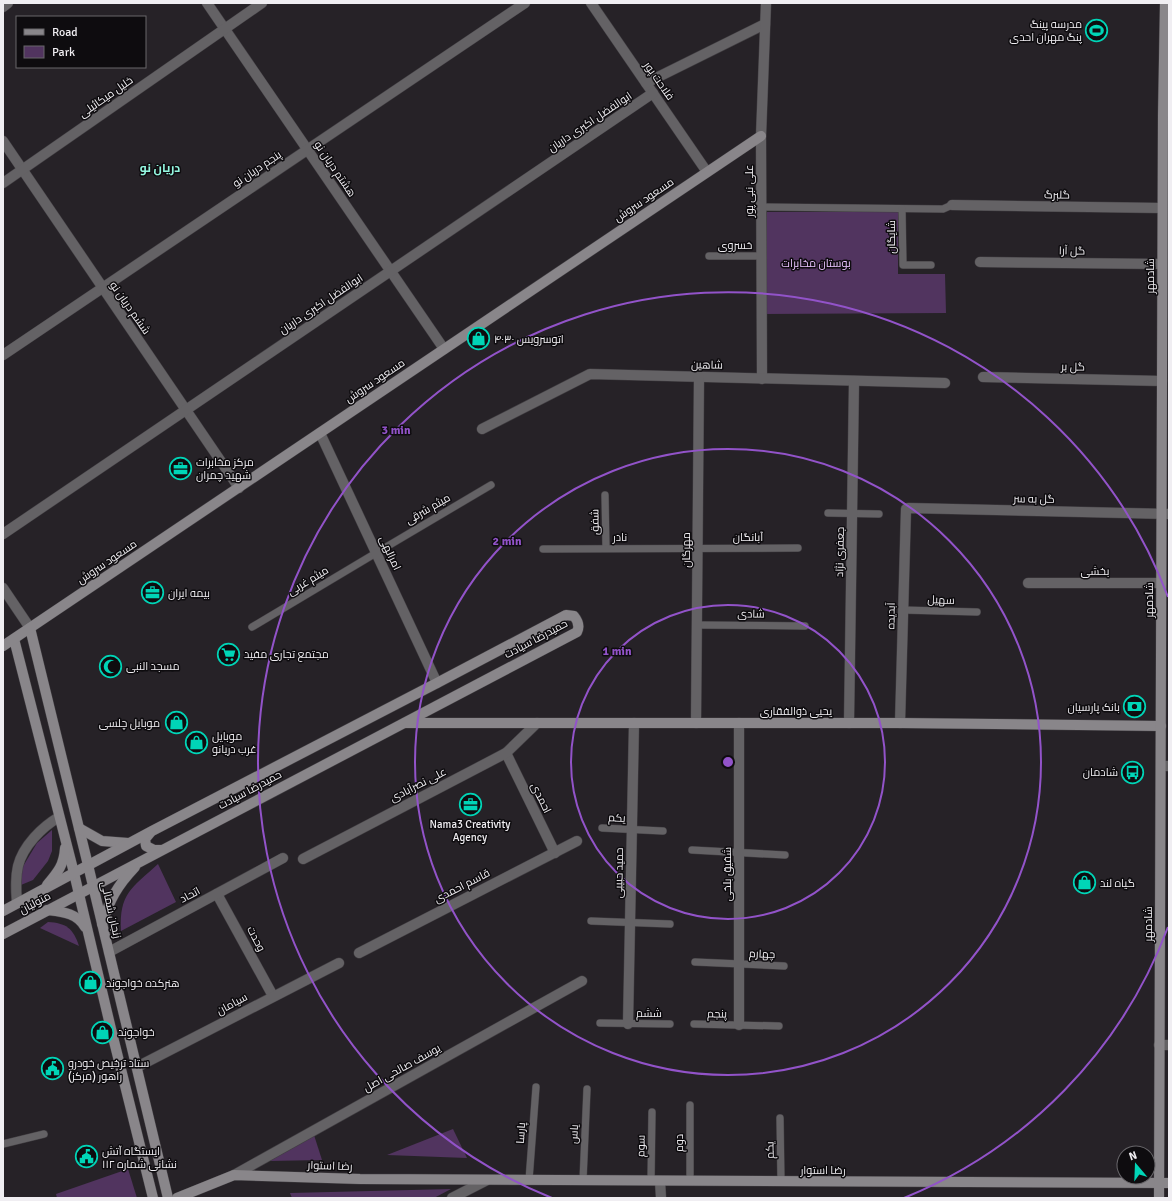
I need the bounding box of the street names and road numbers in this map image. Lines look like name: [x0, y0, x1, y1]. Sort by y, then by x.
street label: فلاحت پور: [641, 59, 677, 103]
street label: خلیل میکائیلی: [77, 74, 135, 120]
street label: ابوالفضل اکبری داریان: [546, 89, 634, 155]
street label: هشتم دریان‌ نو: [311, 139, 358, 200]
street label: پنجم دریان‌ نو: [230, 148, 284, 191]
street label: علی نبی پور: [743, 165, 756, 218]
street label: مسعود سروش: [612, 175, 676, 225]
street label: گلبرگ: [1044, 188, 1070, 202]
street label: شایگان: [885, 220, 898, 254]
street label: خسروی: [718, 239, 752, 252]
street label: گل آرا: [1059, 244, 1085, 258]
street label: شادمهر: [1144, 258, 1157, 295]
street label: ابوالفضل اکبری داریان: [277, 271, 365, 337]
street label: ششم دریان‌ نو: [106, 279, 153, 338]
street label: مسعود سروش: [343, 356, 407, 406]
street label: شاهین: [691, 358, 723, 372]
street label: گل بر: [1060, 360, 1085, 374]
street label: میثم شرقی: [403, 491, 453, 528]
street label: گل به سر: [1012, 492, 1055, 506]
street label: شفق: [588, 509, 602, 535]
street label: جعفری نژاد: [833, 527, 847, 577]
street label: نادر: [612, 531, 627, 544]
street label: آبانگان: [733, 531, 763, 544]
street label: مهرگان: [680, 532, 693, 568]
street label: امرالهی: [376, 534, 404, 572]
street label: مسعود سروش: [75, 537, 139, 587]
street label: میثم غربی: [285, 564, 331, 599]
street label: بخشی: [1081, 565, 1109, 578]
street label: شادمهر: [1143, 582, 1156, 619]
street label: سهیل: [927, 593, 955, 607]
street label: آبدیده: [884, 602, 898, 630]
street label: شادی: [737, 607, 765, 621]
street label: حمیدرضا سیادت: [502, 617, 570, 661]
street label: یحیی ذوالفقاری: [760, 705, 832, 718]
street label: علی نصرآبادی: [388, 765, 448, 805]
street label: حمیدرضا سیادت: [216, 768, 284, 812]
street label: احمدی: [528, 781, 554, 815]
street label: یکم: [608, 811, 626, 826]
street label: شفیق بلخی: [721, 847, 734, 901]
street label: حمید حبیبی: [612, 848, 626, 898]
street label: قاسم احمدی: [432, 866, 493, 907]
street label: زنجان شمالی: [98, 880, 124, 940]
street label: اتحاد: [178, 884, 202, 906]
street label: متولیان: [17, 889, 53, 917]
street label: شادمهر: [1142, 906, 1155, 943]
street label: وحدت: [244, 924, 268, 954]
street label: چهارم: [749, 947, 775, 962]
street label: سیامان: [214, 990, 250, 1018]
street label: ششم: [636, 1007, 662, 1021]
street label: پنجم: [707, 1007, 727, 1022]
street label: یوسف صالحی اصل: [361, 1041, 443, 1095]
street label: پارسا: [514, 1122, 528, 1144]
street label: یاس: [567, 1124, 581, 1144]
street label: دوم: [673, 1134, 687, 1152]
street label: سوم: [634, 1135, 649, 1157]
street label: یکم: [763, 1141, 778, 1159]
street label: رضا استوار: [306, 1159, 353, 1173]
street label: رضا استوار: [799, 1164, 846, 1177]

